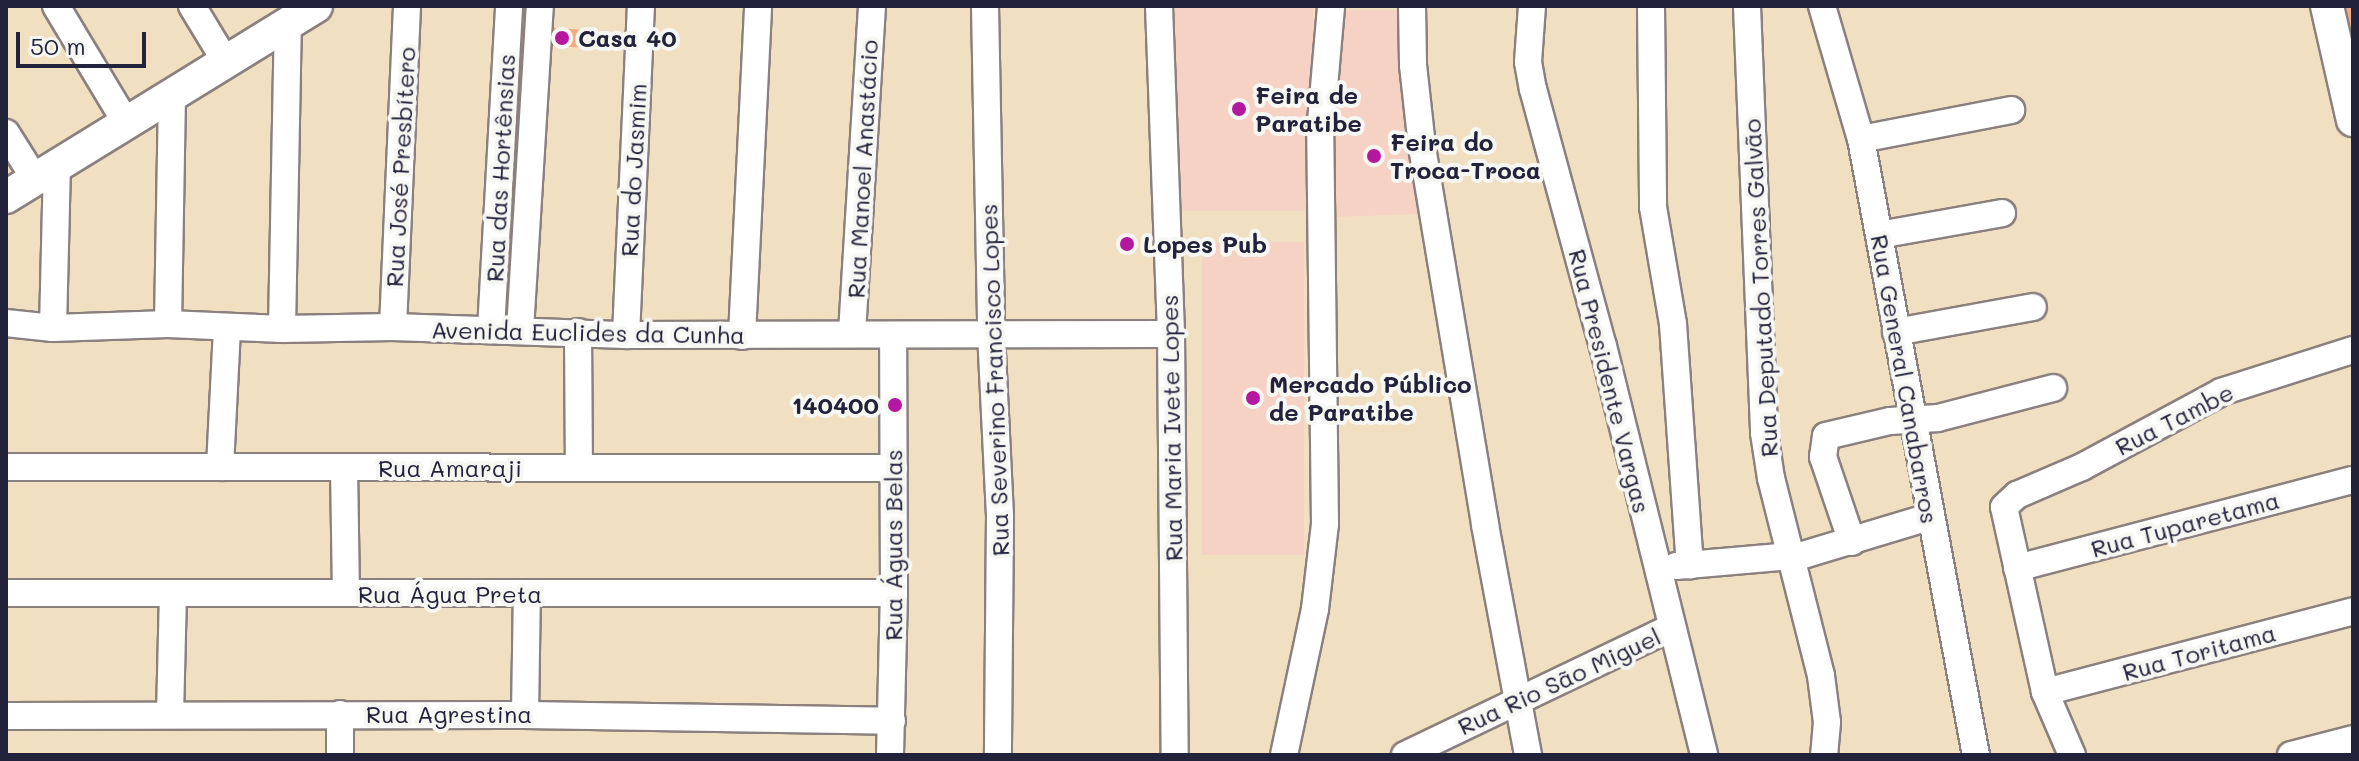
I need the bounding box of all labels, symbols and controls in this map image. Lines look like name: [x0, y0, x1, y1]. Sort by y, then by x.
scale bar: [20, 16, 150, 66]
place label: Casa 40: [578, 24, 677, 52]
marker: Casa 40: [553, 29, 571, 47]
text: 50 m: [30, 30, 86, 61]
street label: Rua Manoel Anastácio: [841, 39, 883, 299]
street label: Rua José Presbítero: [379, 46, 421, 288]
street label: Rua das Hortênsias: [480, 53, 520, 283]
place label: Feira de Paratibe: [1255, 81, 1362, 137]
street label: Rua do Jasmim: [614, 83, 652, 257]
marker: Feira de Paratibe: [1230, 100, 1248, 118]
street label: Rua Deputado Torres Galvão: [1737, 118, 1783, 458]
place label: Feira do Troca-Troca: [1390, 128, 1541, 184]
marker: Feira do Troca-Troca: [1365, 147, 1383, 165]
street label: Rua Severino Francisco Lopes: [973, 203, 1015, 557]
place label: Lopes Pub: [1143, 230, 1267, 258]
street label: Rua General Canabarros: [1865, 232, 1945, 526]
marker: Lopes Pub: [1118, 235, 1136, 253]
street label: Rua Presidente Vargas: [1563, 246, 1657, 516]
street label: Rua Maria Ivete Lopes: [1154, 294, 1188, 562]
street label: Avenida Euclides da Cunha: [431, 315, 745, 349]
place label: Mercado Público de Paratibe: [1269, 370, 1472, 426]
street label: Rua Tambe: [2110, 377, 2238, 461]
marker: Mercado Público de Paratibe: [1244, 389, 1262, 407]
place label: 140400: [792, 391, 879, 419]
marker: 140400: [886, 396, 904, 414]
street label: Rua Águas Belas: [879, 449, 907, 641]
street label: Rua Amaraji: [378, 454, 522, 482]
street label: Rua Tuparetama: [2088, 485, 2282, 563]
street label: Rua Água Preta: [358, 580, 542, 608]
street label: Rua Toritama: [2119, 618, 2279, 686]
street label: Rua Rio São Miguel: [1453, 621, 1665, 741]
street label: Rua Agrestina: [366, 700, 532, 728]

